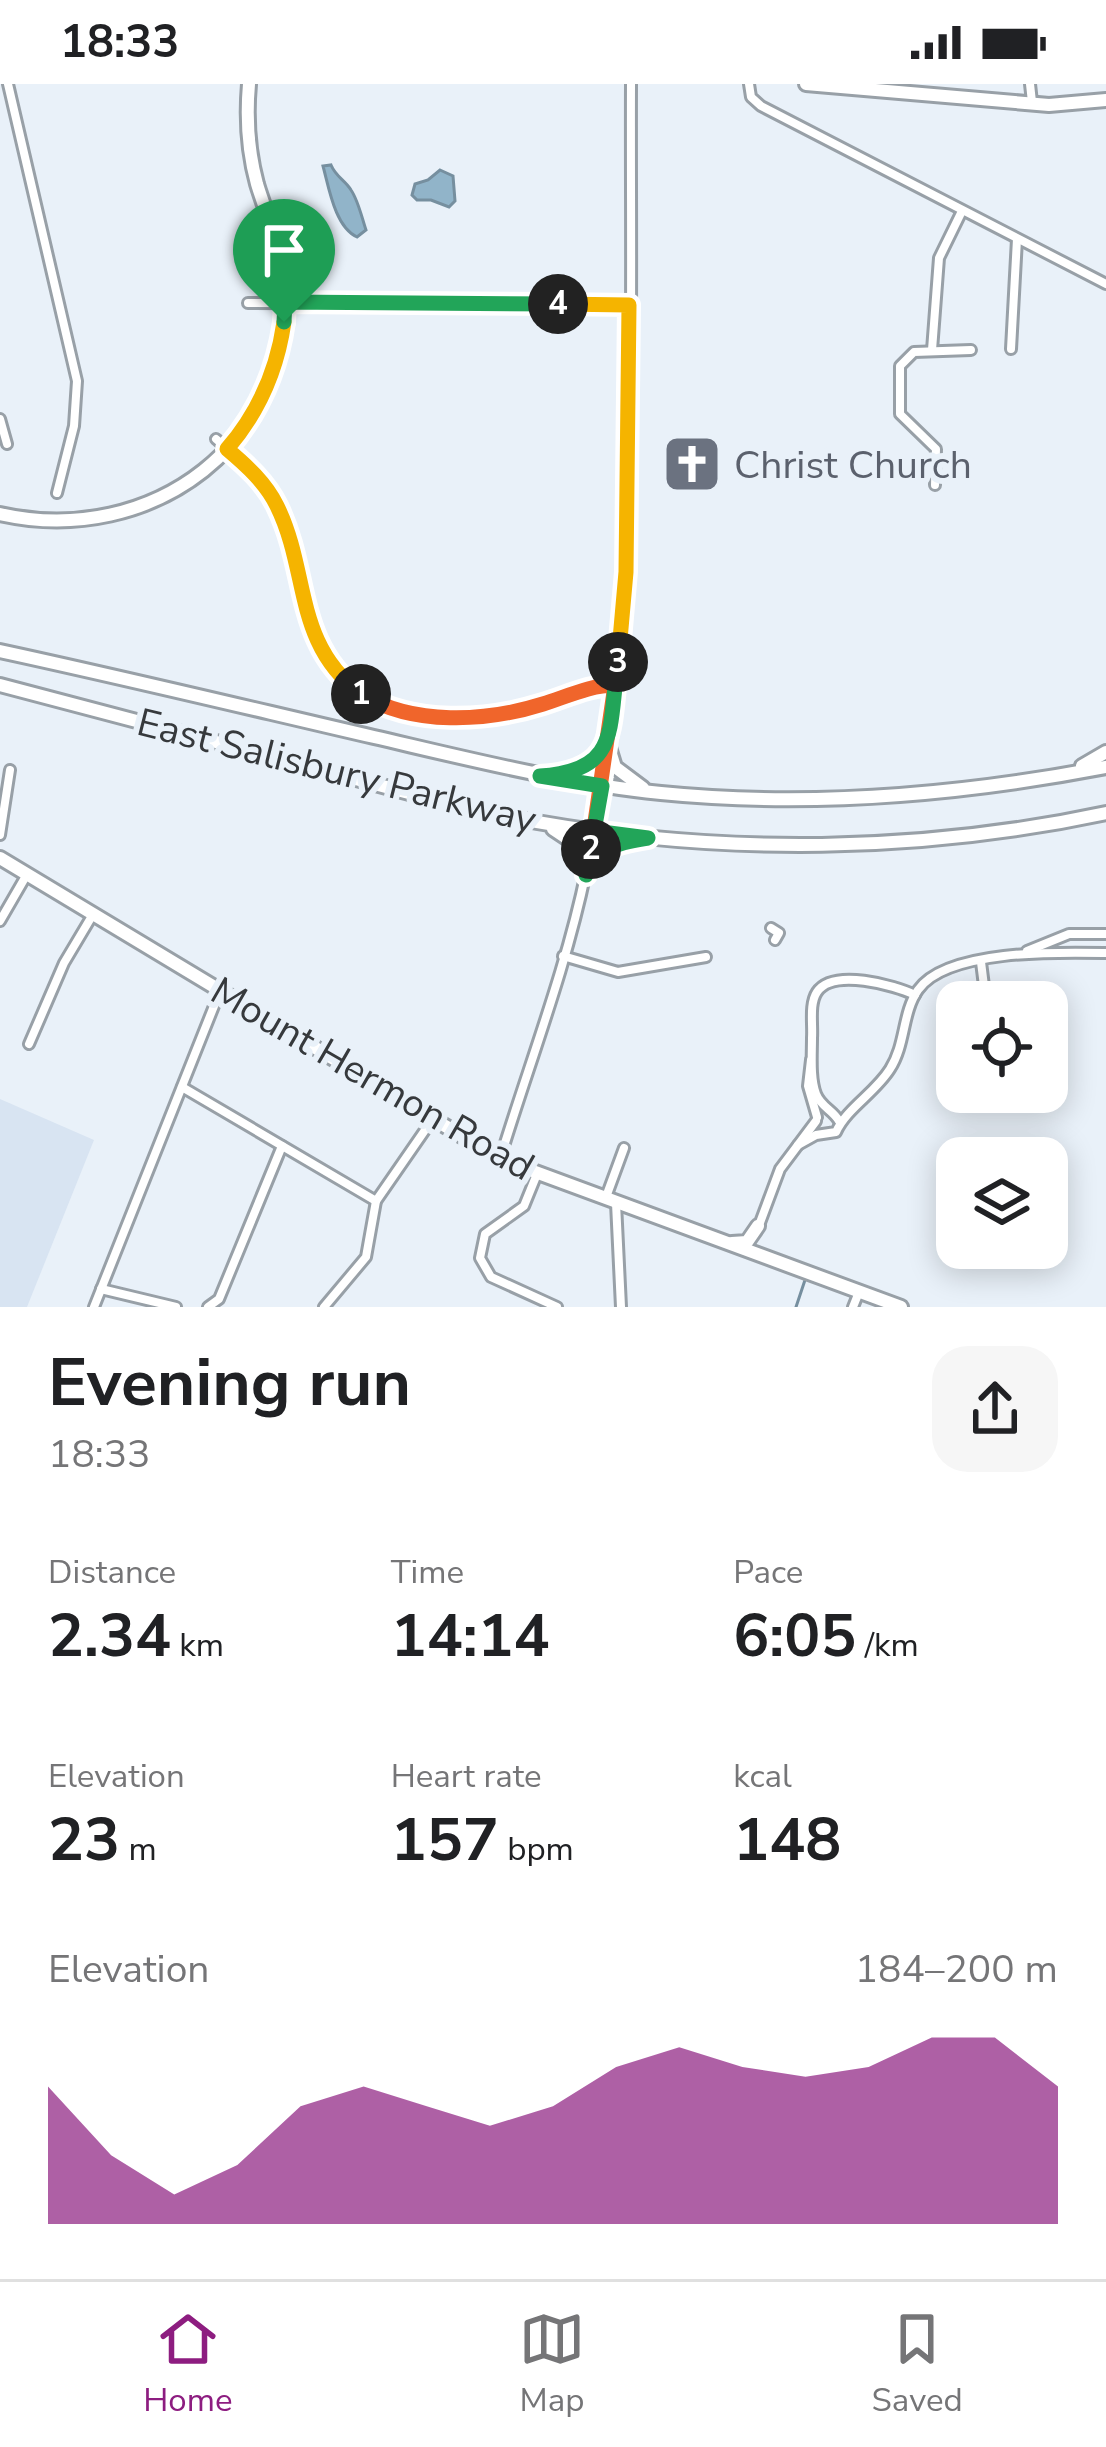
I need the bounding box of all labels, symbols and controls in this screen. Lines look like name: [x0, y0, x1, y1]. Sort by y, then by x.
text: 18:33: [60, 12, 179, 73]
pin: [233, 199, 335, 322]
icon: arrive: [251, 217, 317, 283]
pin: 4: [528, 274, 588, 334]
text: 4: [548, 281, 568, 326]
church icon: Christ Church: [661, 433, 723, 495]
place label: Christ Church: [734, 439, 972, 492]
pin: 3: [588, 632, 648, 692]
text: 3: [608, 639, 628, 684]
pin: 1: [331, 664, 391, 724]
text: 1: [351, 671, 371, 716]
street label: East Salisbury Parkway: [132, 696, 542, 847]
pin: 2: [561, 819, 621, 879]
text: 2: [581, 826, 601, 871]
street label: Mount Hermon Road: [201, 965, 544, 1194]
map controls: [936, 981, 1068, 1269]
button: locate: [936, 981, 1068, 1113]
button: layers: [936, 1137, 1068, 1269]
text: Evening run: [48, 1338, 411, 1428]
button: share: [932, 1346, 1058, 1472]
text: 18:33: [48, 1428, 151, 1481]
text: Distance: [48, 1550, 176, 1595]
text: Time: [391, 1550, 464, 1595]
text: Pace: [733, 1550, 803, 1595]
text: 2.34: [48, 1595, 171, 1677]
text: 14:14: [391, 1595, 550, 1677]
text: 6:05: [733, 1595, 856, 1677]
text: km: [171, 1623, 224, 1668]
text: /km: [856, 1623, 919, 1668]
text: Elevation: [48, 1754, 185, 1799]
text: Heart rate: [391, 1754, 542, 1799]
text: kcal: [733, 1754, 792, 1799]
text: 23: [48, 1799, 120, 1881]
text: 157: [391, 1799, 499, 1881]
text: 148: [733, 1799, 841, 1881]
text: m: [120, 1827, 157, 1872]
text: bpm: [499, 1827, 574, 1872]
text: Elevation: [48, 1943, 209, 1996]
text: 184–200 m: [855, 1943, 1058, 1996]
tab: Home: [143, 2306, 233, 2423]
tab: Map: [519, 2306, 585, 2423]
tab: Saved: [872, 2306, 963, 2423]

